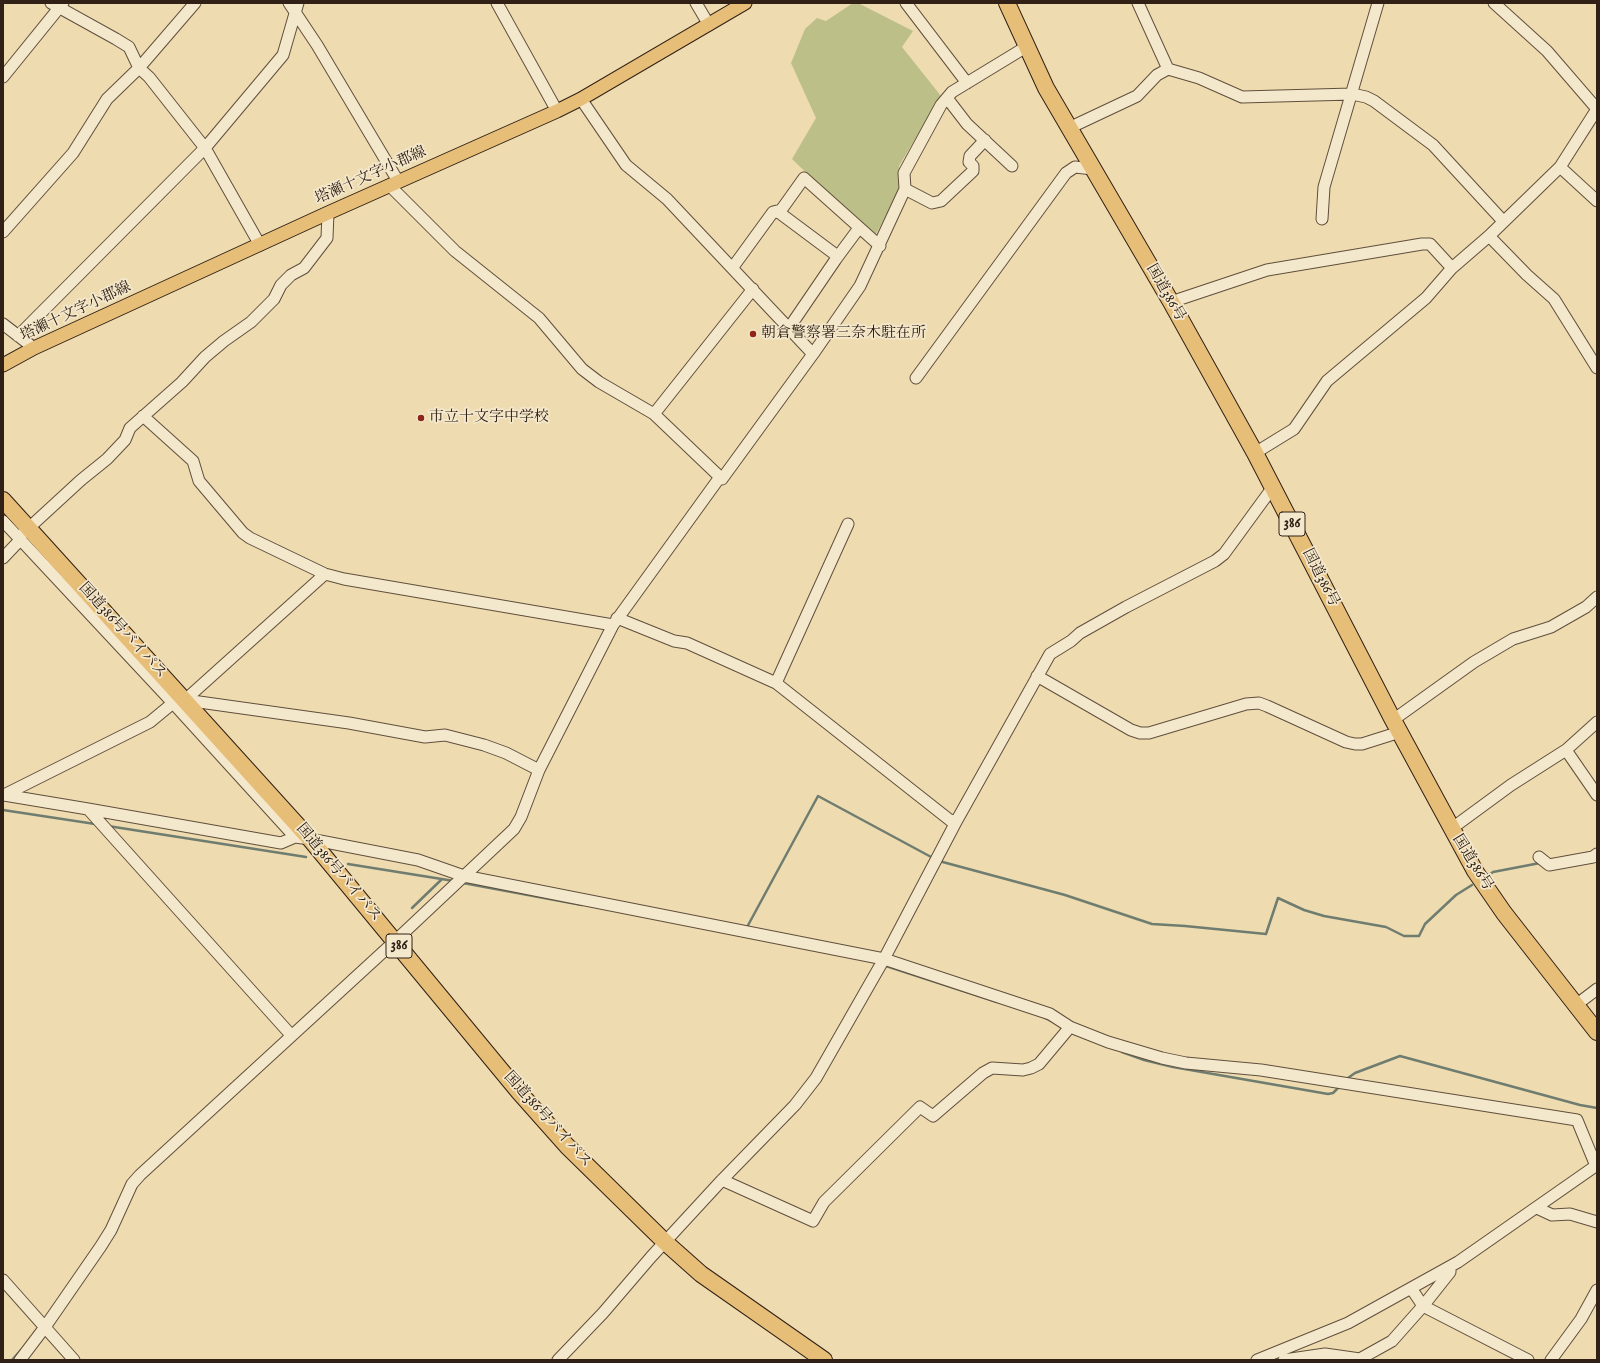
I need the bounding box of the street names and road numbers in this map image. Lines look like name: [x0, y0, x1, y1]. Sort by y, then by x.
street label: 塔瀬十文字小郡線: [313, 143, 429, 209]
street label: 国道386号: [1142, 261, 1188, 325]
street label: 塔瀬十文字小郡線: [18, 278, 134, 346]
road number: 386: [1279, 512, 1305, 536]
street label: 国道386号: [1298, 546, 1342, 610]
street label: 国道386号バイパス: [74, 579, 170, 683]
street label: 国道386号バイパス: [292, 820, 384, 926]
street label: 国道386号: [1448, 832, 1496, 894]
road number: 386: [386, 934, 412, 958]
street label: 国道386号バイパス: [499, 1068, 595, 1172]

